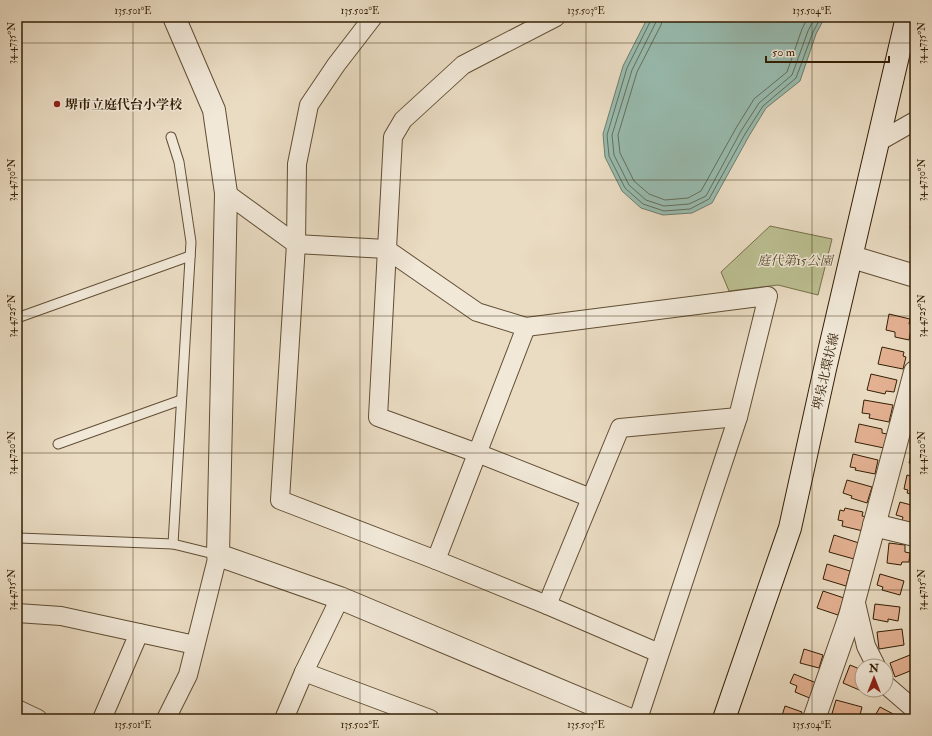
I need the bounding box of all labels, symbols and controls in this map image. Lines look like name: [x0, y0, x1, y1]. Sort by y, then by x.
text: 135.501°E: [114, 5, 152, 17]
text: 135.502°E: [341, 5, 379, 17]
text: 135.503°E: [567, 5, 605, 17]
text: 135.504°E: [793, 5, 831, 17]
text: 34.4735°N: [6, 22, 18, 64]
text: 34.4735°N: [916, 22, 928, 64]
scale bar: [766, 38, 889, 64]
text: 50 m: [772, 45, 796, 60]
place label: 堺市立庭代台小学校: [65, 97, 183, 113]
marker: 堺市立庭代台小学校: [52, 99, 62, 109]
text: 34.4730°N: [6, 159, 18, 201]
text: 34.4730°N: [916, 159, 928, 201]
park label: 庭代第15公園: [757, 253, 835, 269]
text: 34.4725°N: [6, 294, 18, 338]
text: 34.4725°N: [916, 294, 928, 338]
street label: 堺泉北環状線: [809, 331, 843, 411]
text: 34.4720°N: [6, 431, 18, 475]
text: 34.4720°N: [916, 431, 928, 475]
text: 34.4715°N: [6, 569, 18, 611]
text: 34.4715°N: [916, 569, 928, 611]
north arrow: [854, 658, 894, 698]
text: N: [868, 662, 880, 675]
text: 135.501°E: [114, 719, 152, 731]
text: 135.502°E: [341, 719, 379, 731]
text: 135.503°E: [567, 719, 605, 731]
text: 135.504°E: [793, 719, 831, 731]

